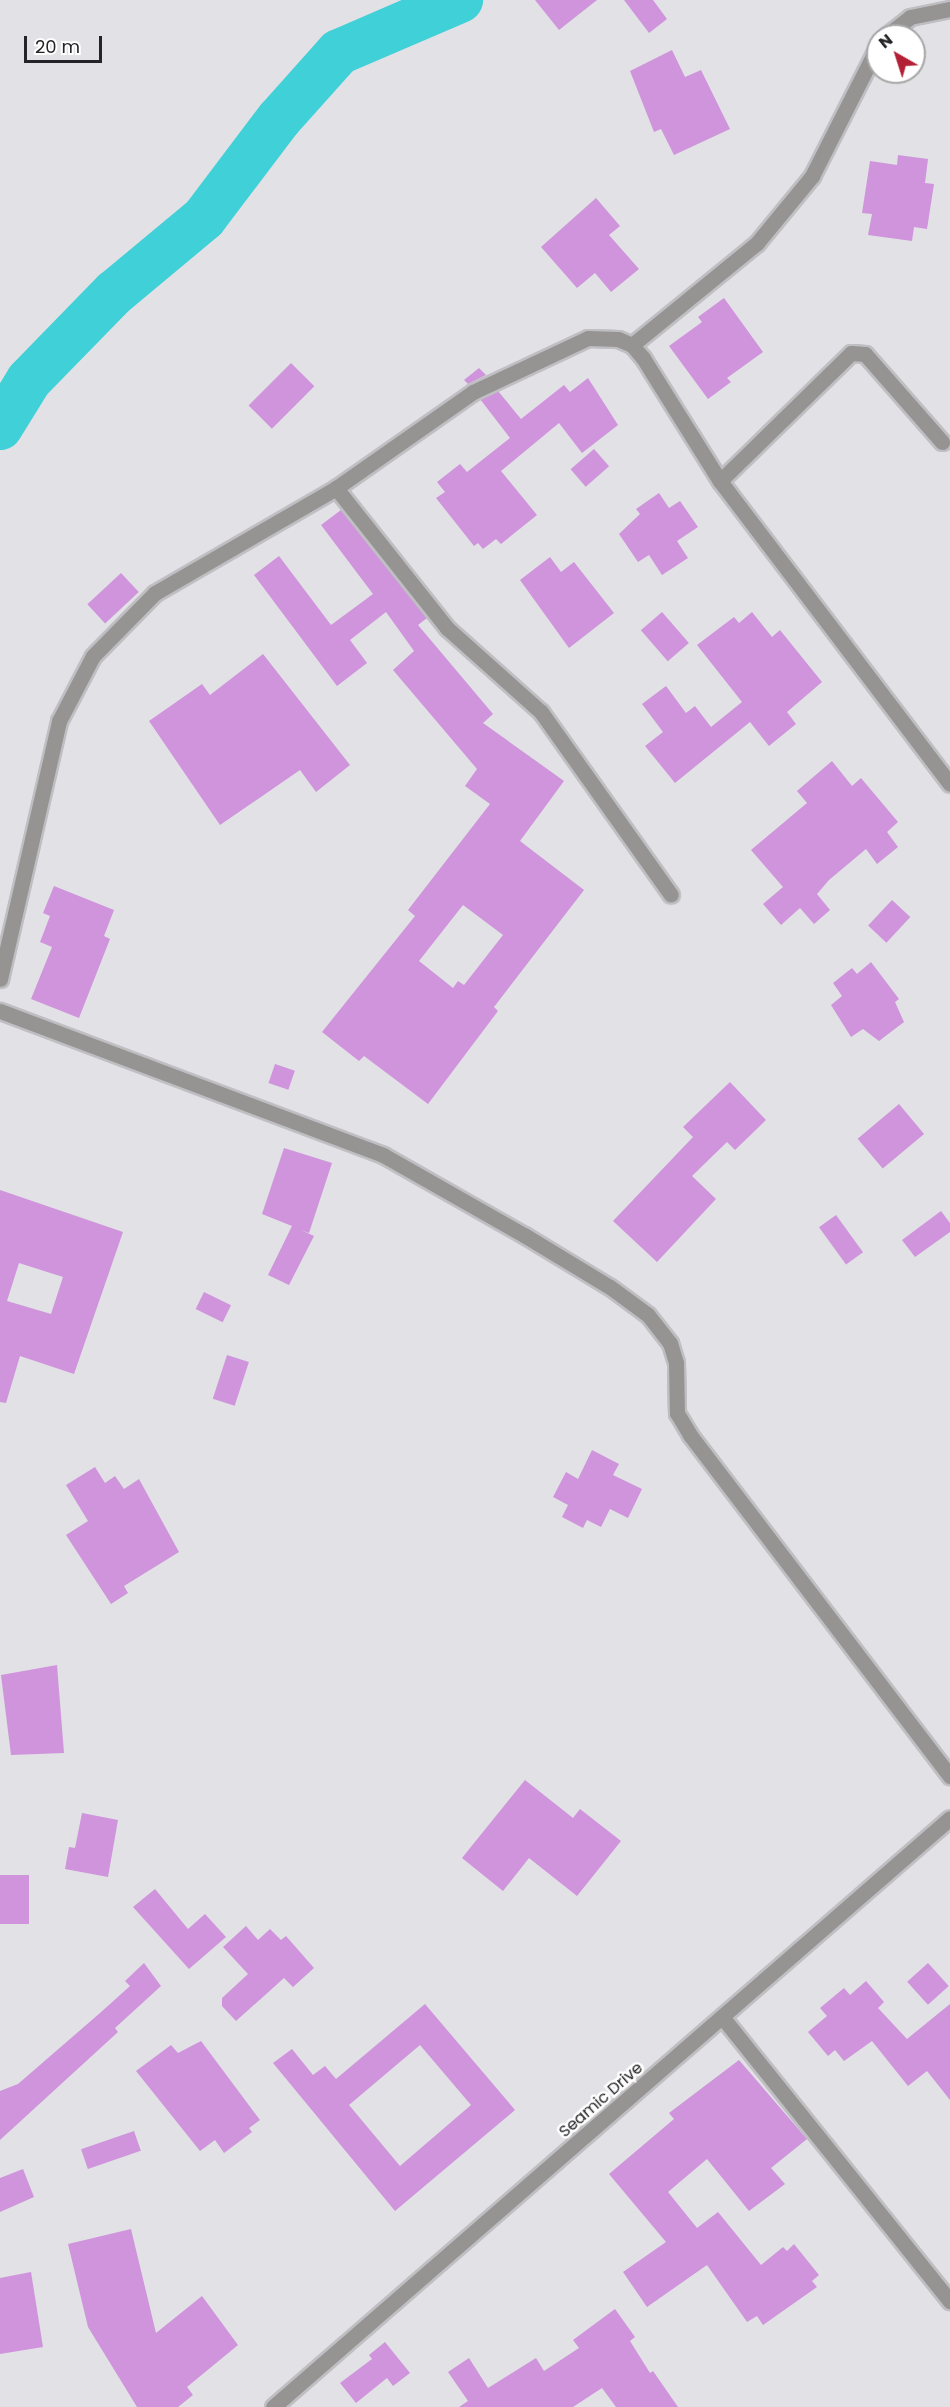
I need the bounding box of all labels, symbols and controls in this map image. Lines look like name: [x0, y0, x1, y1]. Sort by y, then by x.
scale bar: [27, 24, 105, 62]
north arrow: [866, 24, 926, 84]
text: N: [874, 28, 898, 54]
text: 20 m: [35, 34, 80, 59]
street label: Seamic Drive: [555, 2058, 647, 2142]

